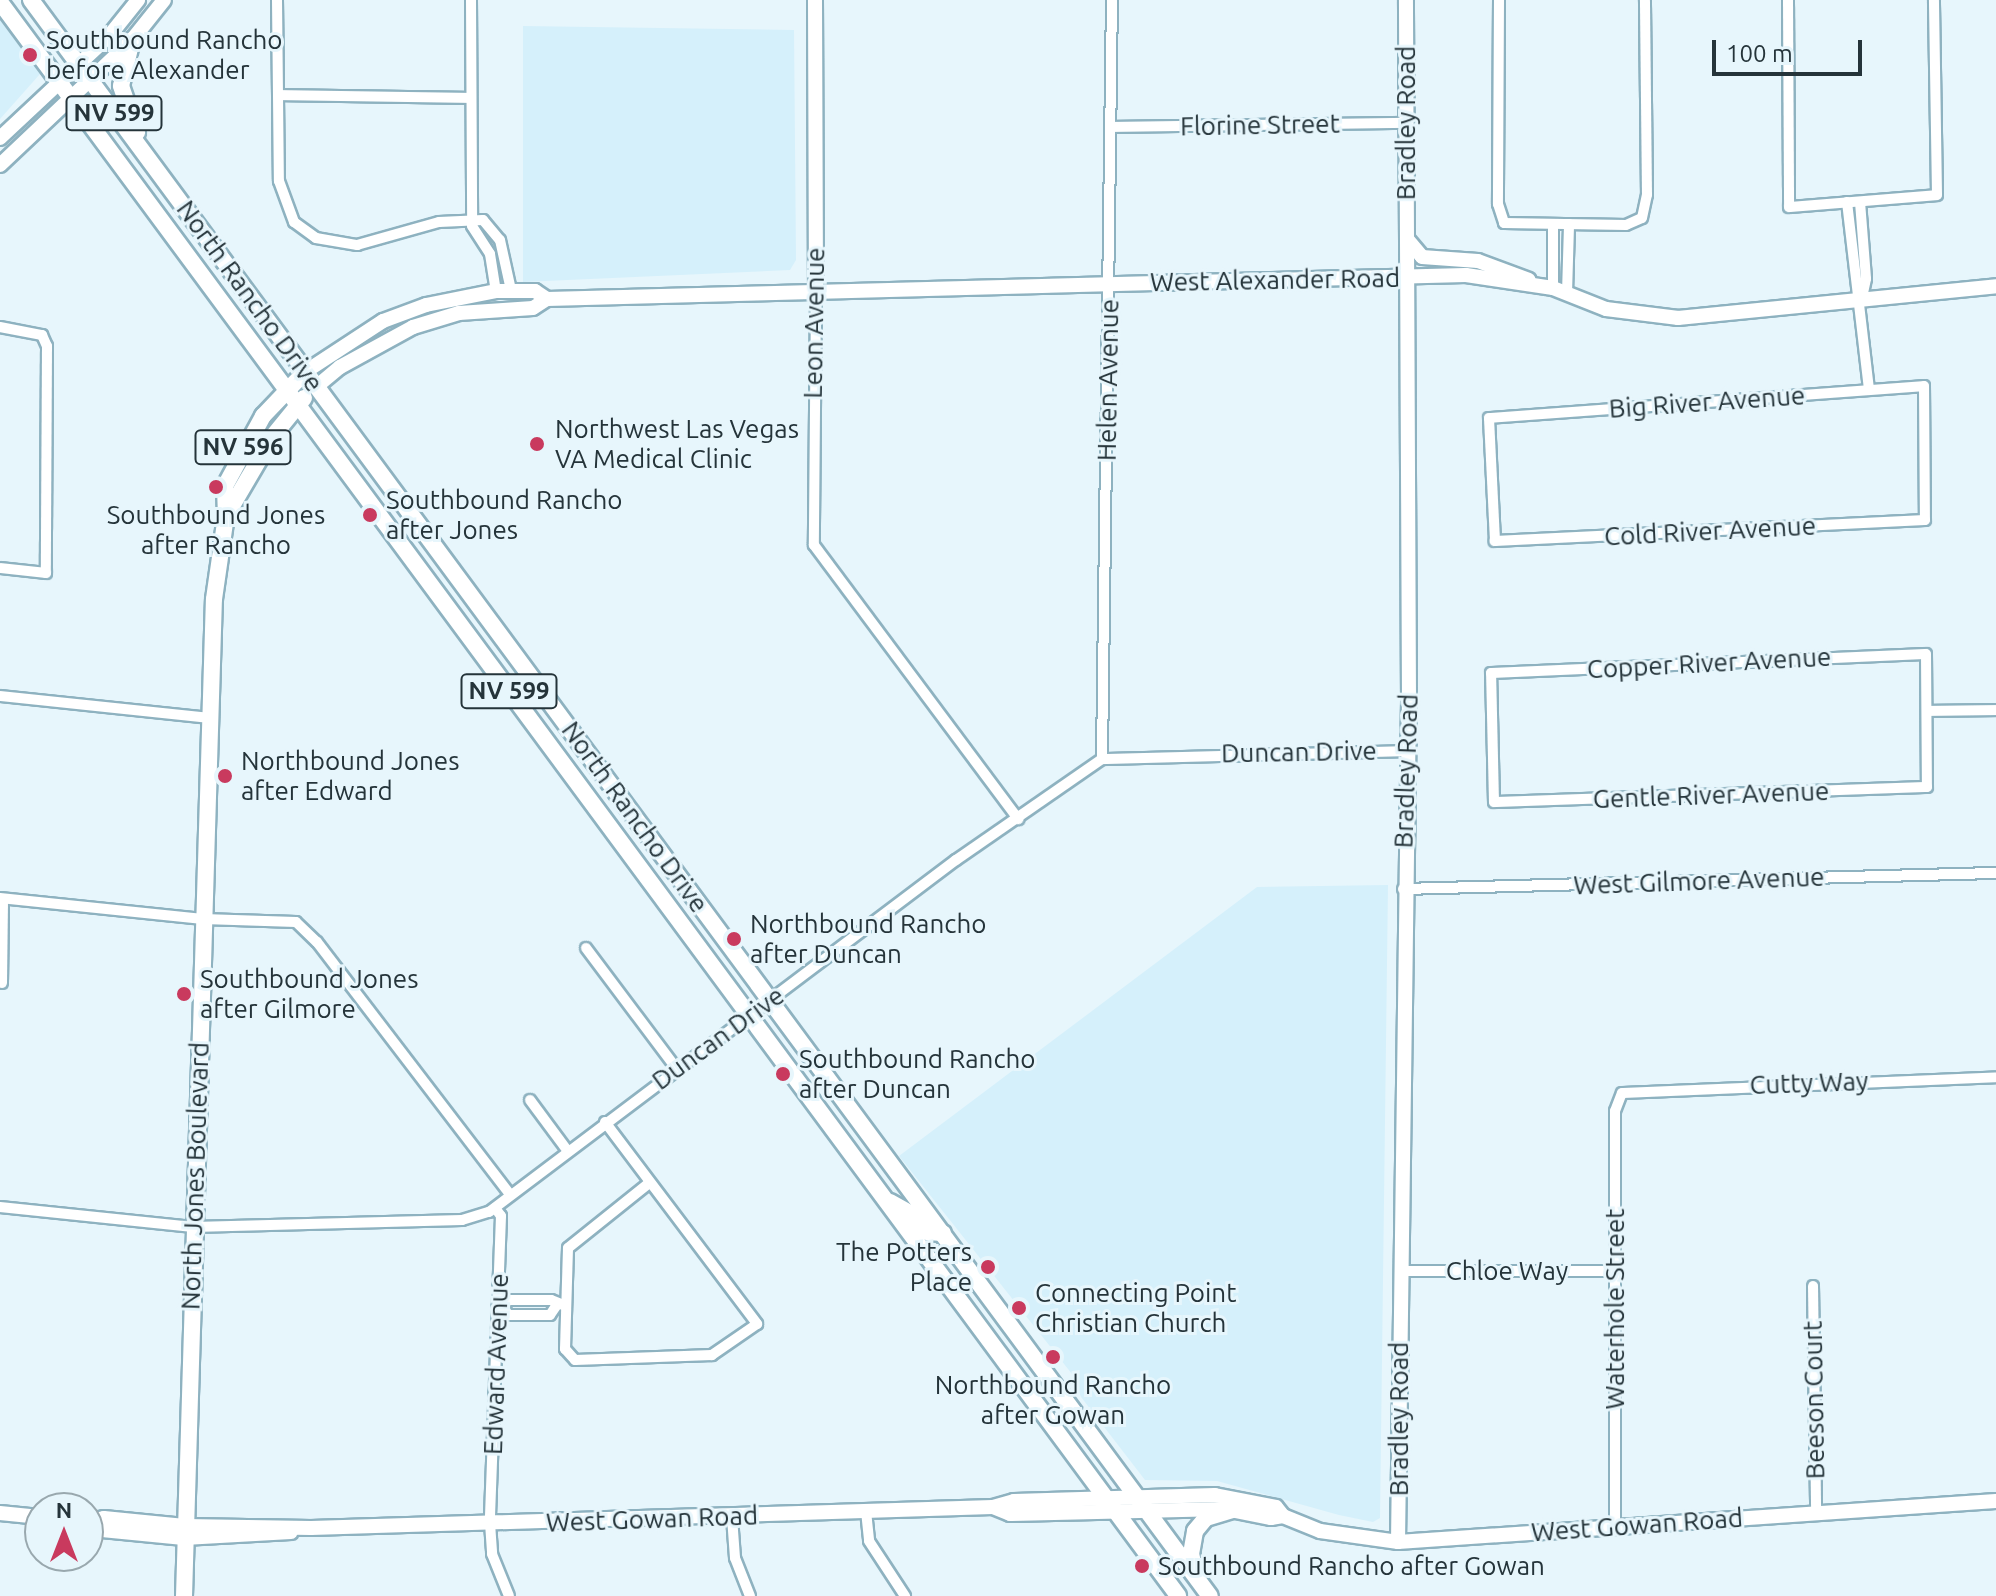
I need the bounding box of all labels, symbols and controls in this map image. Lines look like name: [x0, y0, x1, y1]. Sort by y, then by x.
place label: Southbound Rancho before Alexander: [46, 24, 283, 86]
scale bar: [1716, 24, 1866, 74]
text: 100 m: [1726, 40, 1793, 67]
marker: Southbound Rancho before Alexander: [21, 46, 39, 64]
street label: Bradley Road: [1390, 46, 1422, 200]
road number: NV 599: [64, 93, 164, 133]
street label: Florine Street: [1180, 108, 1340, 142]
street label: North Rancho Drive: [170, 194, 330, 398]
street label: Leon Avenue: [797, 247, 831, 399]
street label: West Alexander Road: [1150, 262, 1400, 298]
street label: Helen Avenue: [1091, 299, 1125, 461]
street label: Big River Avenue: [1608, 380, 1806, 424]
place label: Northwest Las Vegas VA Medical Clinic: [555, 413, 799, 474]
road number: NV 596: [193, 427, 293, 467]
marker: Northwest Las Vegas VA Medical Clinic: [526, 433, 548, 455]
marker: Southbound Jones after Rancho: [207, 478, 225, 496]
place label: Southbound Rancho after Jones: [386, 484, 623, 546]
place label: Southbound Jones after Rancho: [107, 499, 325, 560]
marker: Southbound Rancho after Jones: [361, 506, 379, 524]
street label: Cold River Avenue: [1603, 510, 1817, 552]
street label: Copper River Avenue: [1586, 641, 1832, 685]
road number: NV 599: [459, 671, 559, 711]
street label: Bradley Road: [1388, 693, 1424, 849]
street label: North Rancho Drive: [555, 715, 715, 919]
street label: Duncan Drive: [1221, 735, 1377, 769]
place label: Northbound Jones after Edward: [241, 745, 459, 806]
marker: Northbound Jones after Edward: [216, 767, 234, 785]
street label: Gentle River Avenue: [1592, 775, 1830, 815]
street label: West Gilmore Avenue: [1573, 861, 1825, 901]
place label: Northbound Rancho after Duncan: [750, 908, 986, 970]
marker: Northbound Rancho after Duncan: [725, 930, 743, 948]
place label: Southbound Jones after Gilmore: [200, 963, 419, 1024]
street label: Duncan Drive: [646, 980, 790, 1096]
marker: Southbound Jones after Gilmore: [175, 985, 193, 1003]
street label: North Jones Boulevard: [175, 1042, 215, 1310]
place label: Southbound Rancho after Duncan: [799, 1043, 1036, 1104]
marker: Southbound Rancho after Duncan: [774, 1065, 792, 1083]
street label: Cutty Way: [1749, 1065, 1869, 1101]
street label: Waterhole Street: [1599, 1208, 1631, 1410]
place label: The Potters Place: [836, 1236, 972, 1298]
street label: Chloe Way: [1446, 1255, 1568, 1287]
marker: The Potters Place: [979, 1258, 997, 1276]
street label: Edward Avenue: [477, 1273, 515, 1455]
place label: Connecting Point Christian Church: [1035, 1277, 1236, 1338]
marker: Connecting Point Christian Church: [1010, 1299, 1028, 1317]
street label: Beeson Court: [1797, 1320, 1831, 1480]
street label: Bradley Road: [1383, 1342, 1415, 1496]
marker: Northbound Rancho after Gowan: [1044, 1348, 1062, 1366]
place label: Northbound Rancho after Gowan: [935, 1369, 1171, 1430]
north arrow: [24, 1492, 104, 1572]
text: N: [56, 1497, 72, 1522]
street label: West Gowan Road: [545, 1500, 759, 1538]
street label: West Gowan Road: [1530, 1502, 1744, 1548]
place label: Southbound Rancho after Gowan: [1158, 1550, 1545, 1582]
marker: Southbound Rancho after Gowan: [1133, 1557, 1151, 1575]

